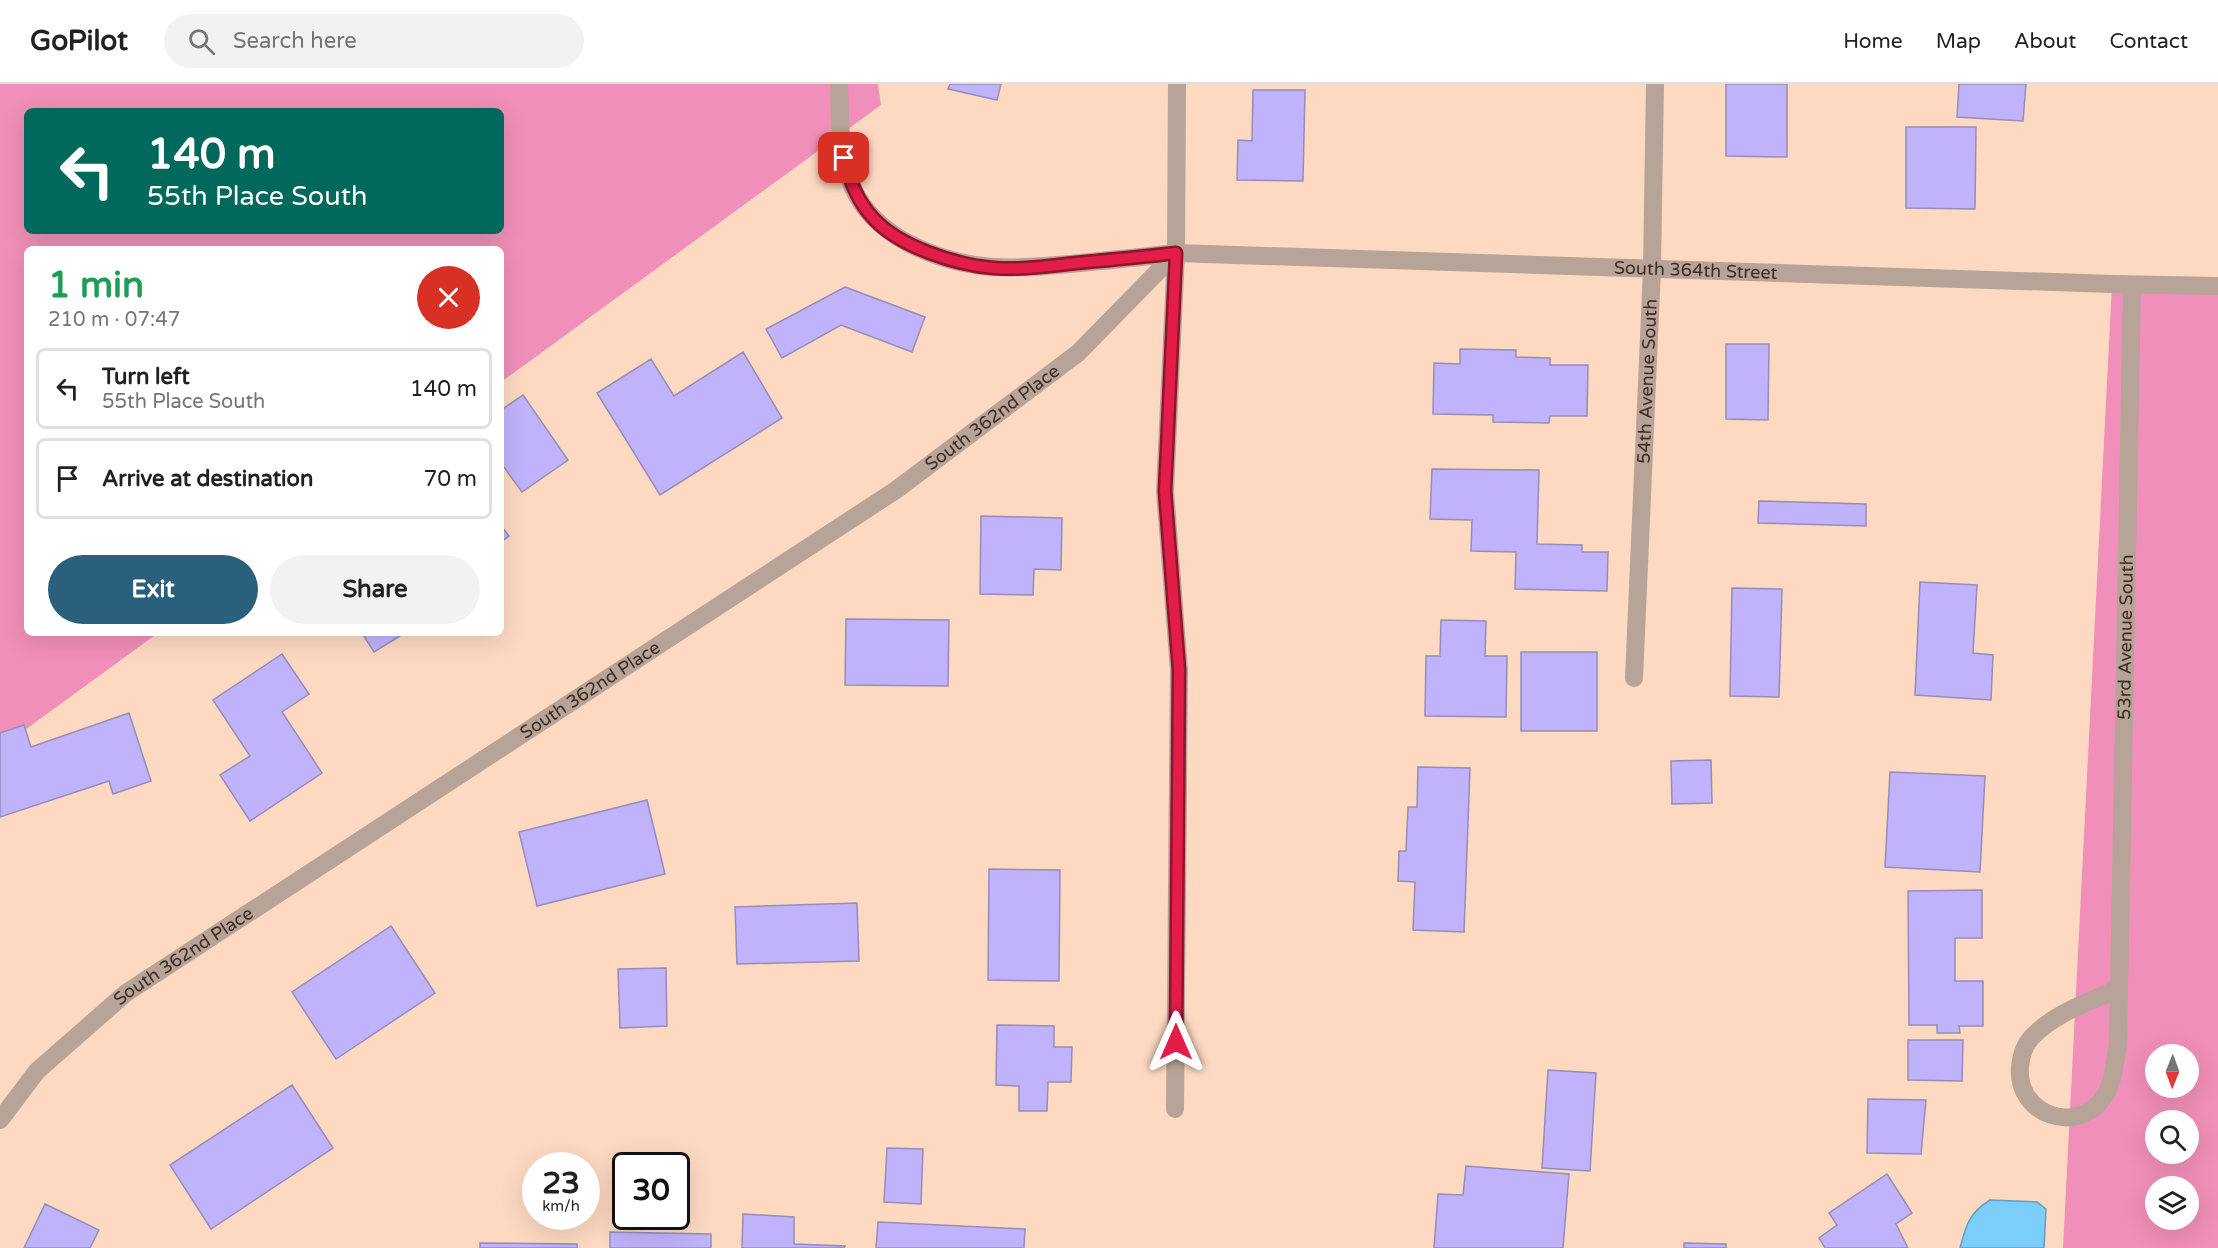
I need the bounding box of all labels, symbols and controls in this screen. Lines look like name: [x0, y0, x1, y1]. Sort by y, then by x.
search box: [164, 14, 584, 68]
text: GoPilot: [30, 24, 128, 58]
icon: search: [185, 25, 218, 58]
text: Search here: [233, 28, 357, 54]
text: Home: [1843, 29, 1903, 54]
text: Map: [1936, 29, 1981, 54]
text: About: [2014, 29, 2076, 54]
text: Contact: [2109, 29, 2188, 54]
text: 140 m: [147, 129, 276, 180]
icon: left: [48, 132, 126, 210]
pin: [818, 132, 869, 183]
icon: arrive: [827, 141, 860, 174]
text: 55th Place South: [147, 180, 367, 213]
street label: South 364th Street: [1614, 257, 1778, 284]
text: 1 min: [48, 264, 144, 307]
button: close: [417, 266, 480, 329]
street label: 54th Avenue South: [1632, 298, 1662, 464]
text: 210 m · 07:47: [48, 308, 180, 332]
street label: South 362nd Place: [921, 360, 1064, 475]
text: Turn left: [102, 364, 190, 390]
icon: left: [51, 372, 84, 405]
text: 140 m: [410, 376, 477, 402]
text: 55th Place South: [102, 390, 265, 414]
icon: arrive: [51, 462, 84, 495]
text: Arrive at destination: [102, 466, 313, 492]
text: 70 m: [423, 466, 477, 492]
street label: 53rd Avenue South: [2113, 554, 2138, 720]
button: Exit: [48, 555, 258, 624]
button: Share: [270, 555, 480, 624]
street label: South 362nd Place: [516, 636, 664, 744]
street label: South 362nd Place: [109, 902, 257, 1010]
position arrow: [1144, 1010, 1208, 1074]
north arrow: [2145, 1044, 2199, 1098]
map controls: [2145, 1044, 2199, 1230]
button: search: [2145, 1110, 2199, 1164]
speed limit sign: 30: [612, 1152, 690, 1230]
text: 23: [542, 1165, 580, 1202]
button: layers: [2145, 1176, 2199, 1230]
text: km/h: [542, 1197, 580, 1215]

